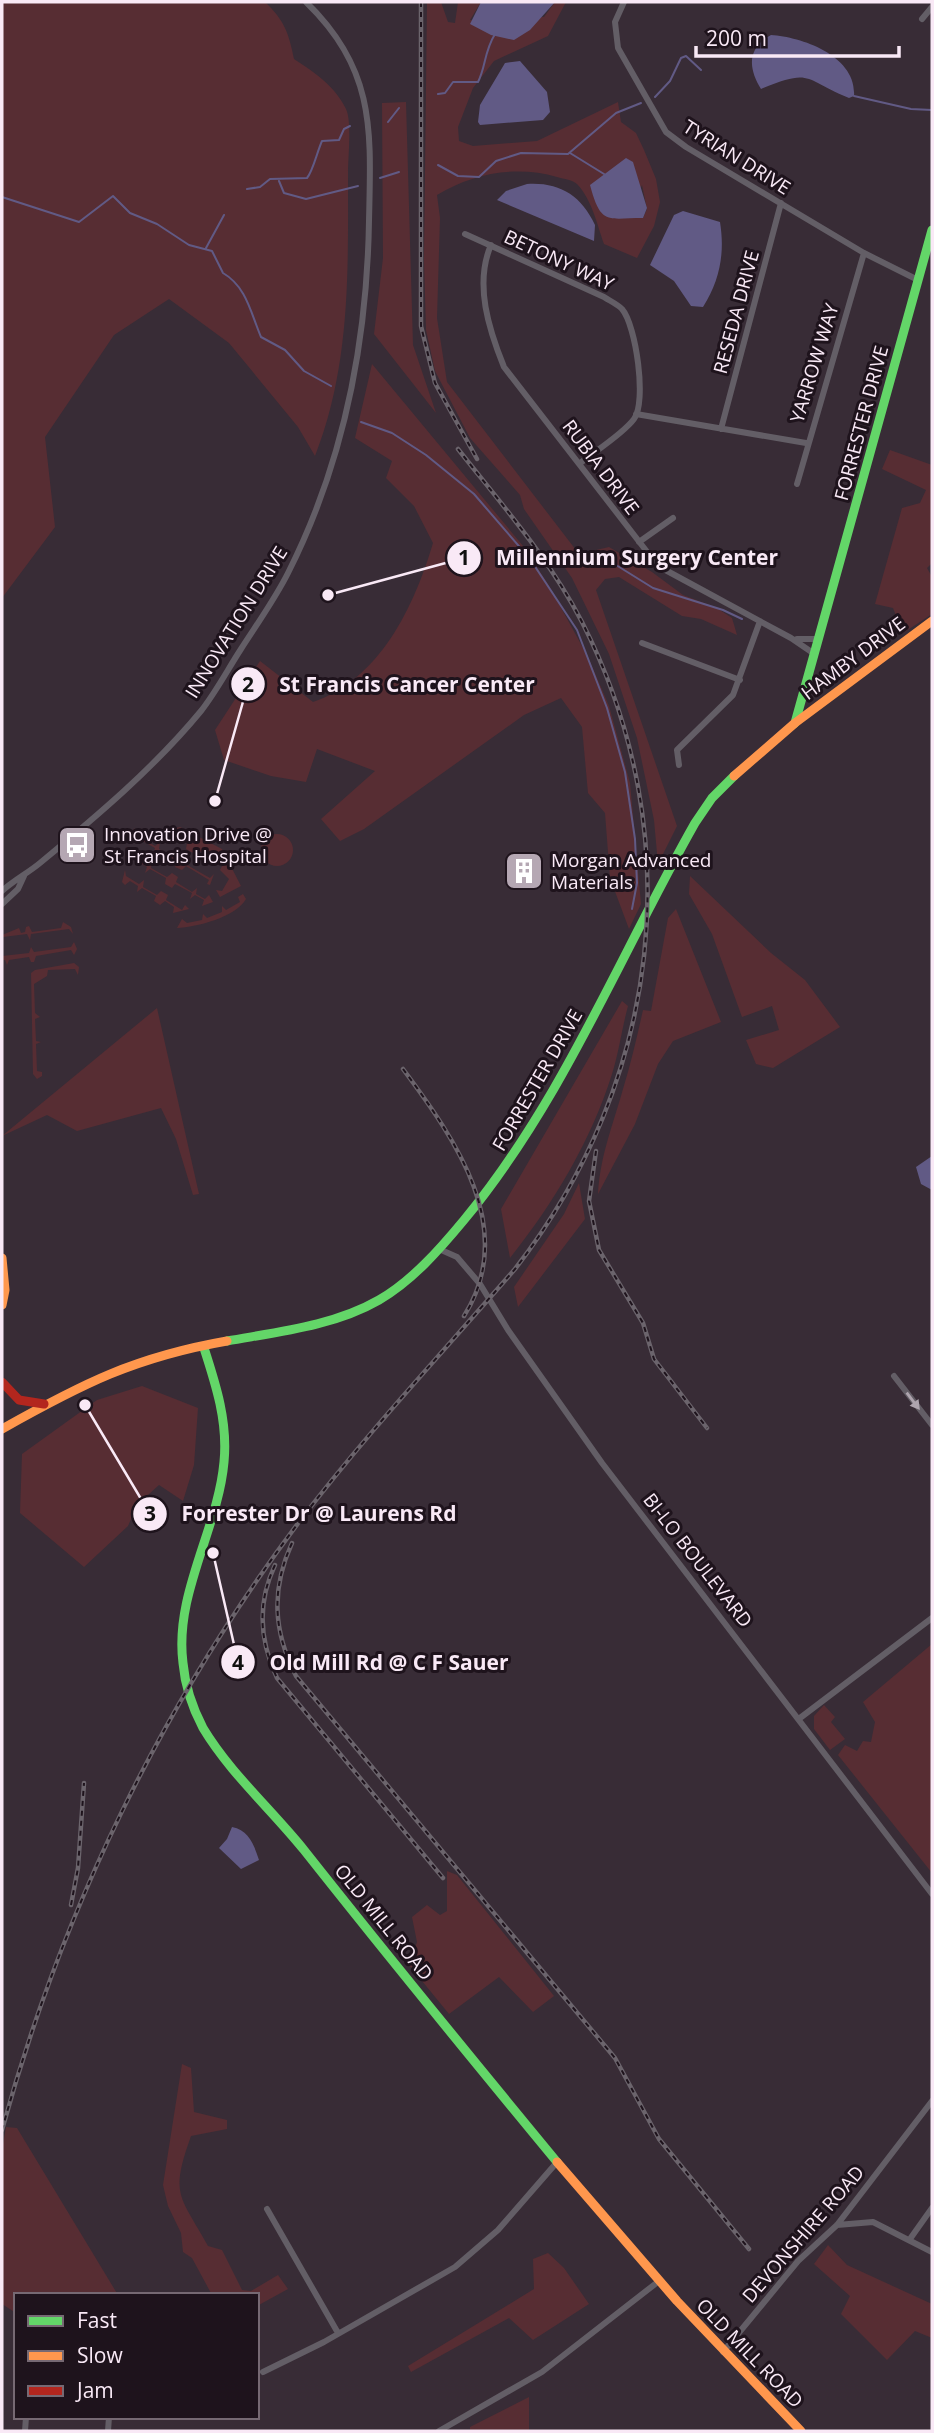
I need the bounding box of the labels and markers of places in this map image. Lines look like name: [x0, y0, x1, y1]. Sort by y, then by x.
callout: Millennium Surgery Center: [447, 537, 792, 579]
callout: St Francis Cancer Center: [230, 663, 549, 705]
place label: Innovation Drive @ St Francis Hospital: [104, 821, 272, 869]
bus stop icon: Innovation Drive @ St Francis Hospital: [56, 824, 98, 866]
place label: Morgan Advanced Materials: [551, 847, 711, 895]
building icon: Morgan Advanced Materials: [503, 850, 545, 892]
callout: Forrester Dr @ Laurens Rd: [133, 1493, 471, 1535]
callout: Old Mill Rd @ C F Sauer: [220, 1641, 522, 1683]

